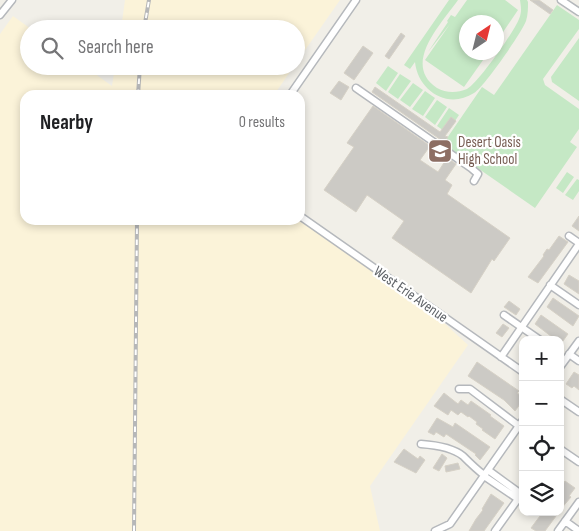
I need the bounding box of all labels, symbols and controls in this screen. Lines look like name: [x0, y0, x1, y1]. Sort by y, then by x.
north arrow: [459, 15, 504, 60]
search box: [20, 20, 305, 75]
icon: search: [38, 34, 66, 62]
text: Search here: [78, 36, 154, 59]
text: Nearby: [40, 110, 93, 135]
text: 0 results: [239, 113, 285, 132]
place label: Desert Oasis High School: [458, 133, 521, 169]
school or university icon: Desert Oasis High School: [427, 138, 453, 164]
street label: West Erie Avenue: [370, 262, 451, 327]
map controls: [519, 336, 564, 516]
button: +: [519, 336, 564, 381]
button: −: [519, 381, 564, 426]
button: locate: [519, 426, 564, 471]
button: layers: [519, 471, 564, 516]

